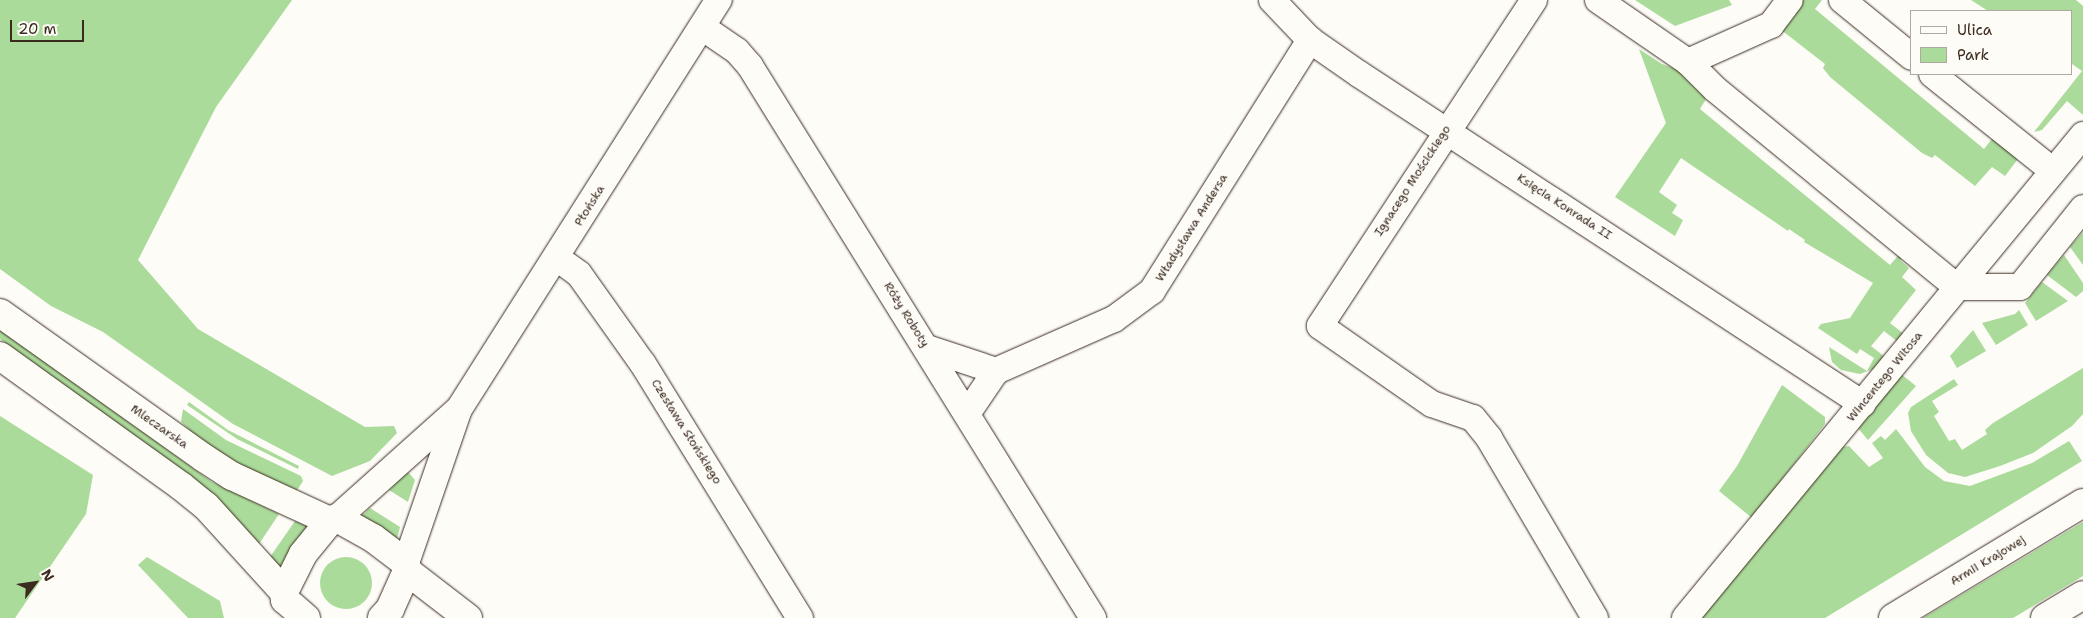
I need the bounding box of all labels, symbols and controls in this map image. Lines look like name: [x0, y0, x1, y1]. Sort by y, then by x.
scale bar: [12, 10, 86, 42]
legend: [1910, 10, 2073, 75]
text: 20 m: [18, 19, 57, 39]
text: Ulica: [1957, 20, 1992, 40]
text: Park: [1957, 45, 1989, 65]
street label: Ignacego Mościckiego: [1372, 123, 1454, 239]
street label: Władysława Andersa: [1153, 171, 1231, 285]
street label: Księcia Konrada II: [1514, 171, 1614, 243]
street label: Płońska: [572, 183, 608, 229]
street label: Róży Roboty: [880, 280, 932, 350]
street label: Wincentego Witosa: [1844, 329, 1926, 425]
street label: Czesława Słońskiego: [648, 377, 724, 487]
street label: Mleczarska: [128, 402, 190, 452]
street label: Armii Krajowej: [1948, 533, 2028, 589]
north arrow: [10, 558, 60, 608]
text: N: [37, 566, 58, 585]

